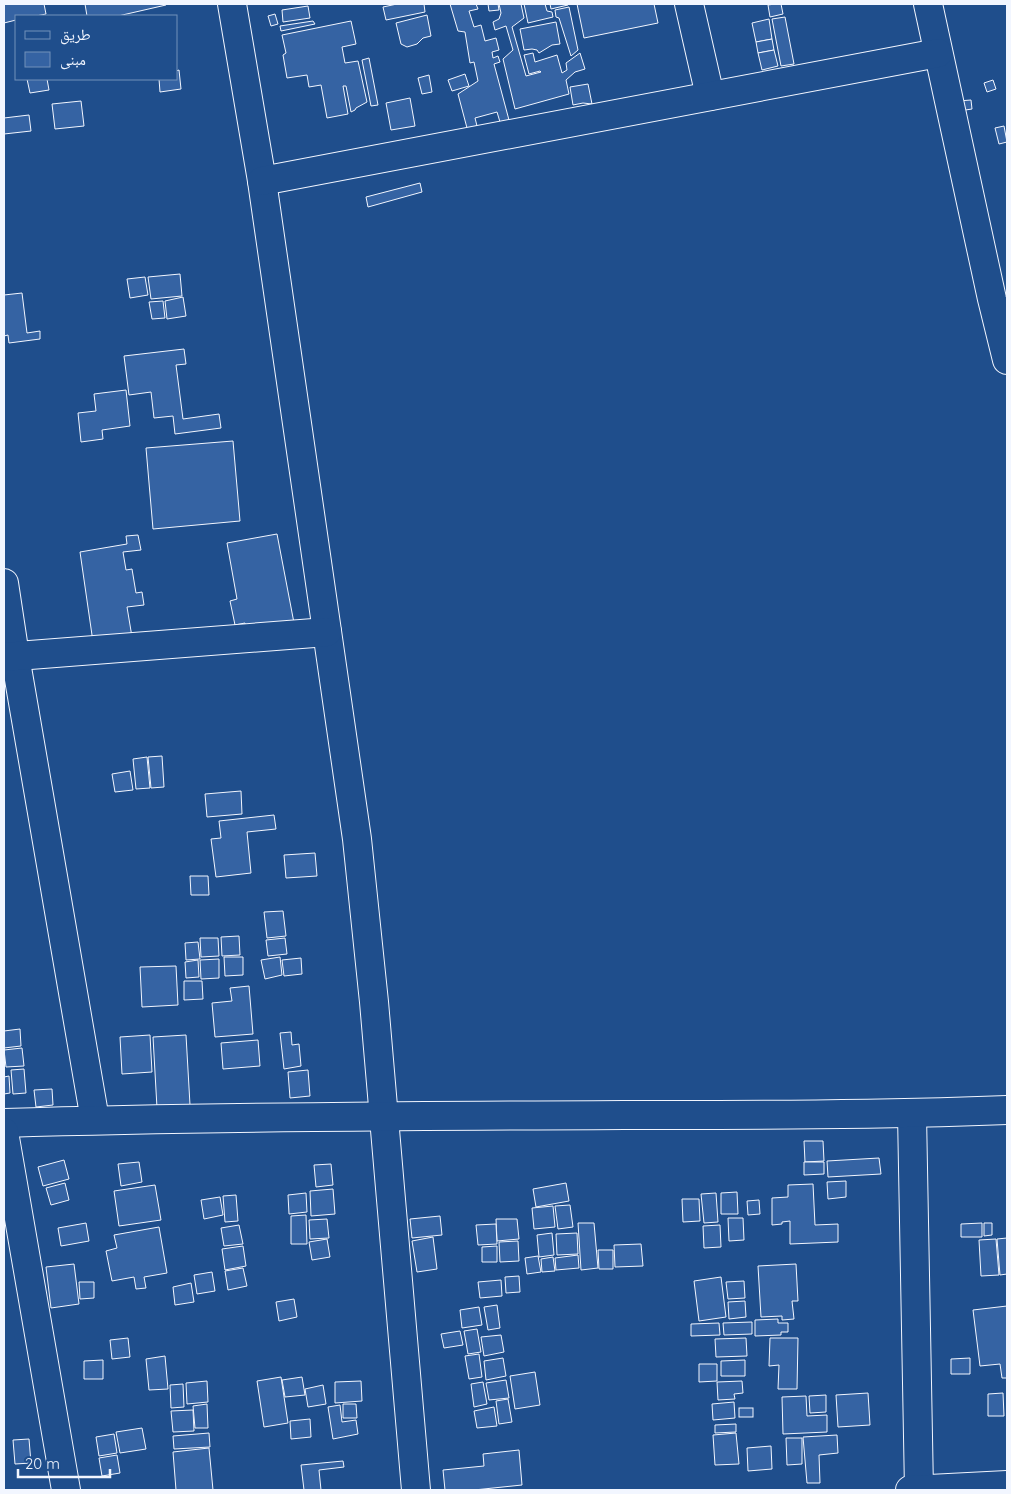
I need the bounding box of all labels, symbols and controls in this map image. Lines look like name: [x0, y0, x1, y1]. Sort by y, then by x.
legend: [15, 15, 178, 80]
text: طريق: [60, 25, 91, 45]
text: مبنى: [60, 50, 86, 70]
scale bar: [18, 1446, 110, 1478]
text: 20 m: [25, 1454, 60, 1473]

